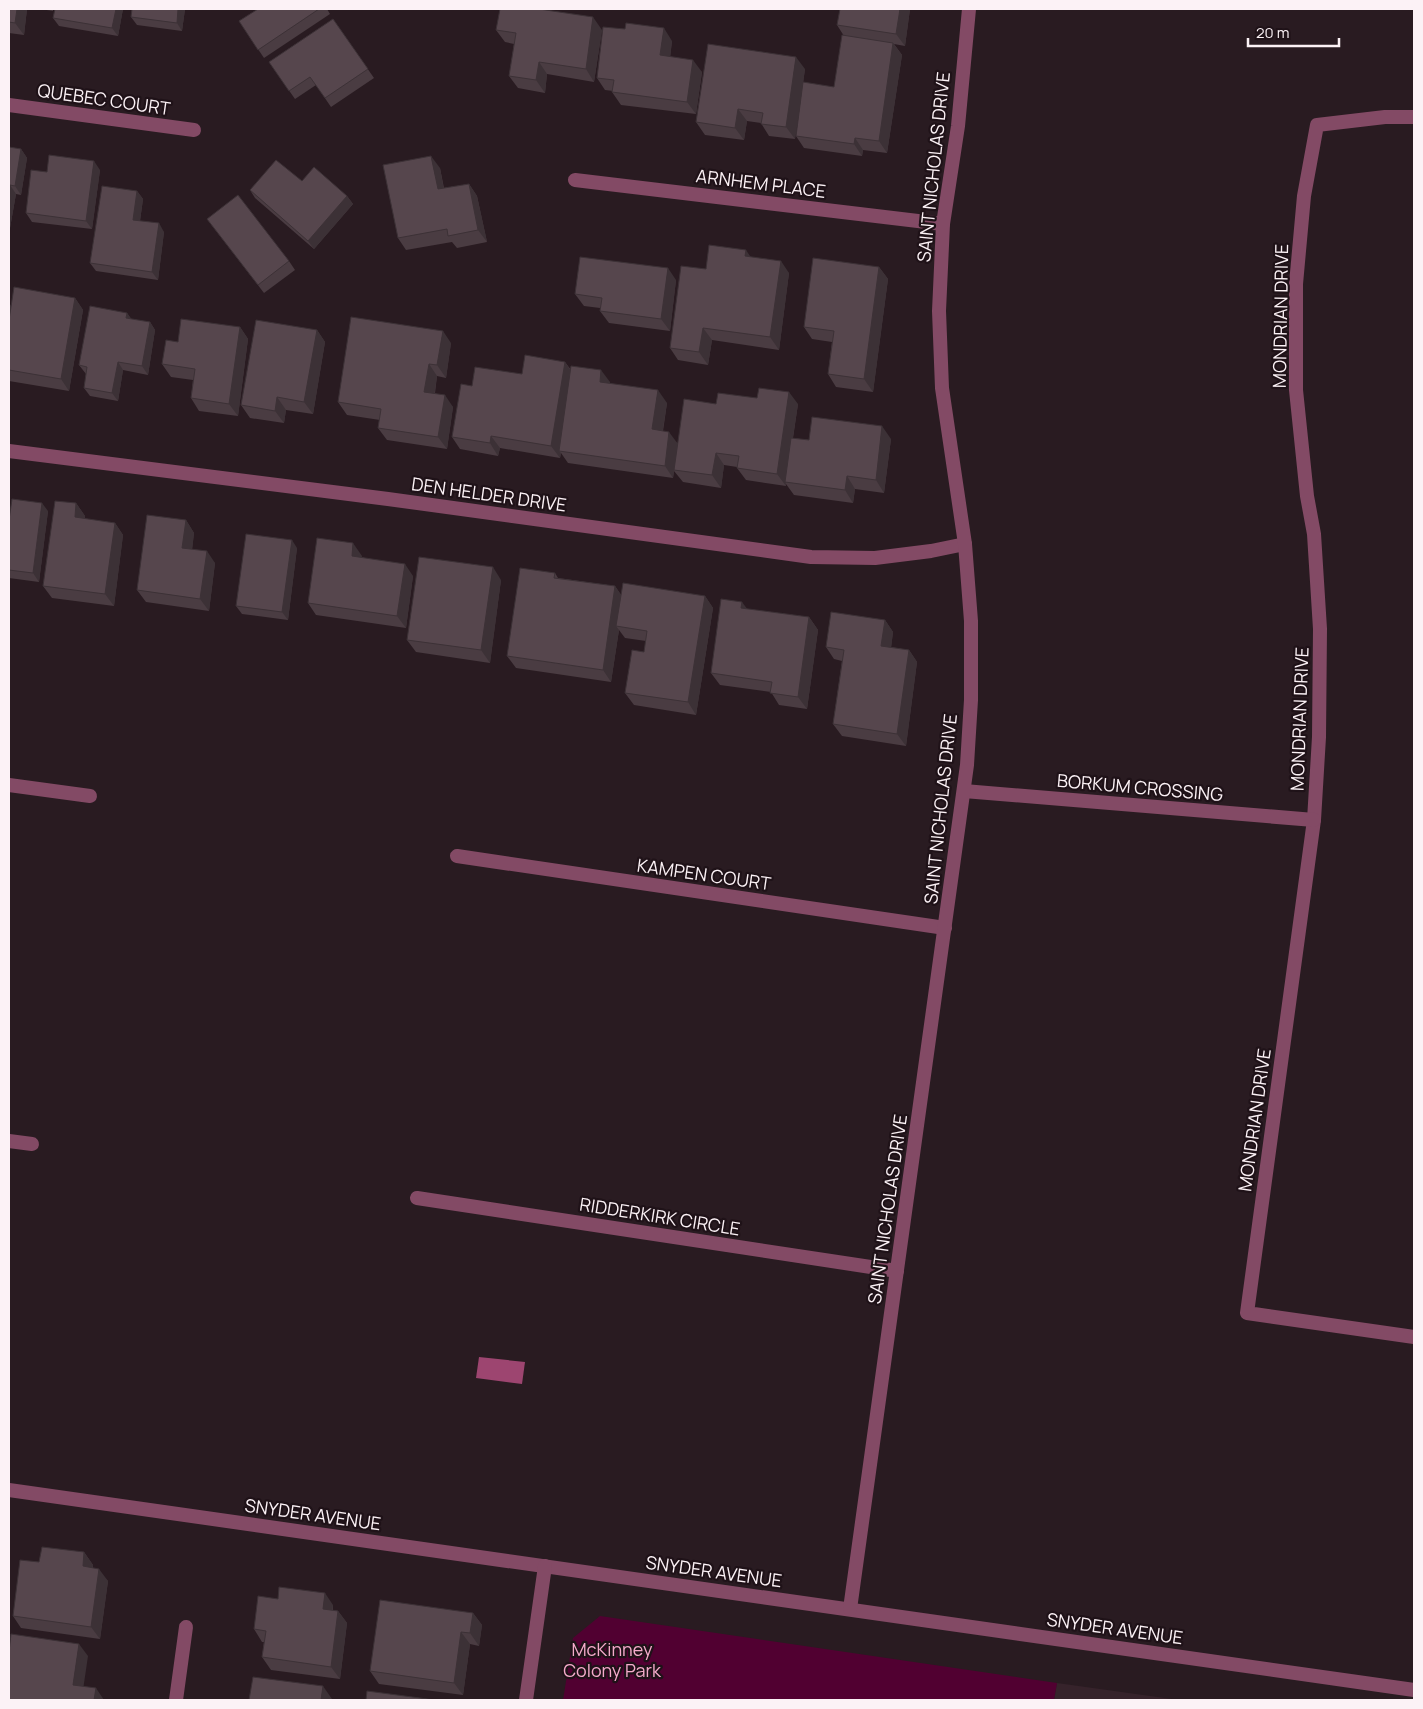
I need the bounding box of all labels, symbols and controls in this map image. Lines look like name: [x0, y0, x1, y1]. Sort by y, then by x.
scale bar: [1248, 15, 1339, 47]
text: 20 m: [1256, 22, 1289, 43]
street label: SAINT NICHOLAS DRIVE: [911, 71, 955, 263]
street label: QUEBEC COURT: [36, 78, 172, 120]
street label: ARNHEM PLACE: [695, 163, 827, 203]
street label: MONDRIAN DRIVE: [1267, 244, 1293, 388]
street label: DEN HELDER DRIVE: [410, 471, 568, 517]
street label: MONDRIAN DRIVE: [1284, 647, 1314, 791]
street label: SAINT NICHOLAS DRIVE: [918, 713, 962, 905]
street label: BORKUM CROSSING: [1056, 768, 1224, 806]
street label: KAMPEN COURT: [636, 853, 773, 895]
street label: MONDRIAN DRIVE: [1232, 1047, 1276, 1193]
street label: SAINT NICHOLAS DRIVE: [862, 1113, 912, 1305]
street label: RIDDERKIRK CIRCLE: [578, 1191, 742, 1241]
street label: SNYDER AVENUE: [243, 1493, 383, 1535]
street label: SNYDER AVENUE: [644, 1550, 784, 1592]
street label: SNYDER AVENUE: [1045, 1607, 1185, 1649]
park label: McKinney Colony Park: [563, 1637, 662, 1682]

